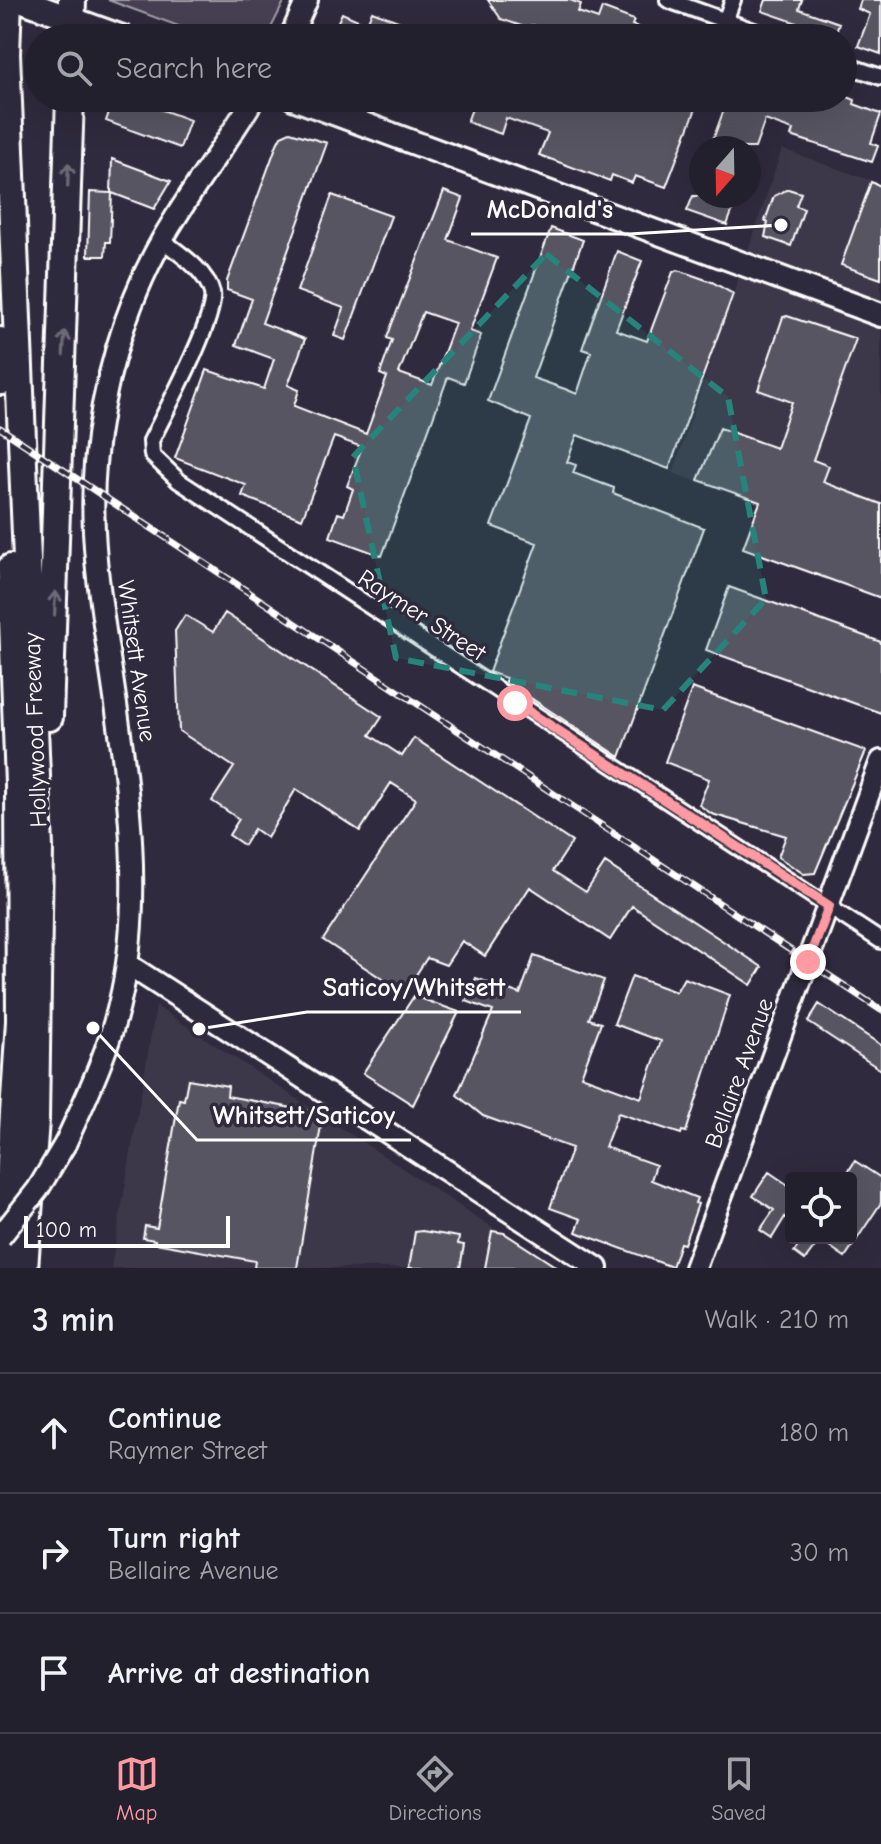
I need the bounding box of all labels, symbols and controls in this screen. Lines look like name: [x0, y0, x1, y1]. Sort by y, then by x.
search box: [24, 24, 857, 112]
icon: search: [52, 46, 96, 90]
text: Search here: [116, 51, 272, 86]
north arrow: [689, 136, 761, 208]
one-way arrow: [60, 162, 76, 189]
callout: McDonald's: [471, 184, 629, 234]
text: McDonald's: [487, 195, 613, 225]
one-way arrow: [56, 330, 71, 357]
street label: Raymer Street: [353, 563, 492, 667]
street label: Whitsett Avenue: [112, 578, 162, 744]
one-way arrow: [48, 590, 63, 617]
street label: Hollywood Freeway: [18, 632, 52, 828]
route start: [497, 685, 533, 721]
route end: [790, 944, 826, 980]
callout: Saticoy/Whitsett: [307, 962, 521, 1012]
text: Saticoy/Whitsett: [323, 973, 506, 1003]
street label: Bellaire Avenue: [699, 994, 779, 1152]
callout: Whitsett/Saticoy: [197, 1090, 411, 1140]
text: Whitsett/Saticoy: [213, 1101, 395, 1131]
map controls: [785, 1172, 857, 1244]
button: locate: [785, 1172, 857, 1244]
scale bar: [24, 1212, 230, 1248]
text: 100 m: [36, 1217, 97, 1243]
text: 3 min: [32, 1300, 115, 1340]
text: Walk · 210 m: [705, 1305, 849, 1335]
text: Continue: [108, 1401, 222, 1436]
icon: ahead: [32, 1411, 76, 1455]
text: 180 m: [779, 1418, 849, 1448]
text: Raymer Street: [108, 1436, 267, 1466]
text: Turn right: [108, 1521, 240, 1556]
icon: right: [32, 1531, 76, 1575]
text: 30 m: [790, 1538, 849, 1568]
text: Bellaire Avenue: [108, 1556, 279, 1586]
icon: arrive: [32, 1651, 76, 1695]
text: Arrive at destination: [108, 1656, 370, 1691]
tab: Map: [115, 1752, 159, 1826]
tab: Directions: [389, 1752, 482, 1826]
tab: Saved: [711, 1752, 766, 1826]

